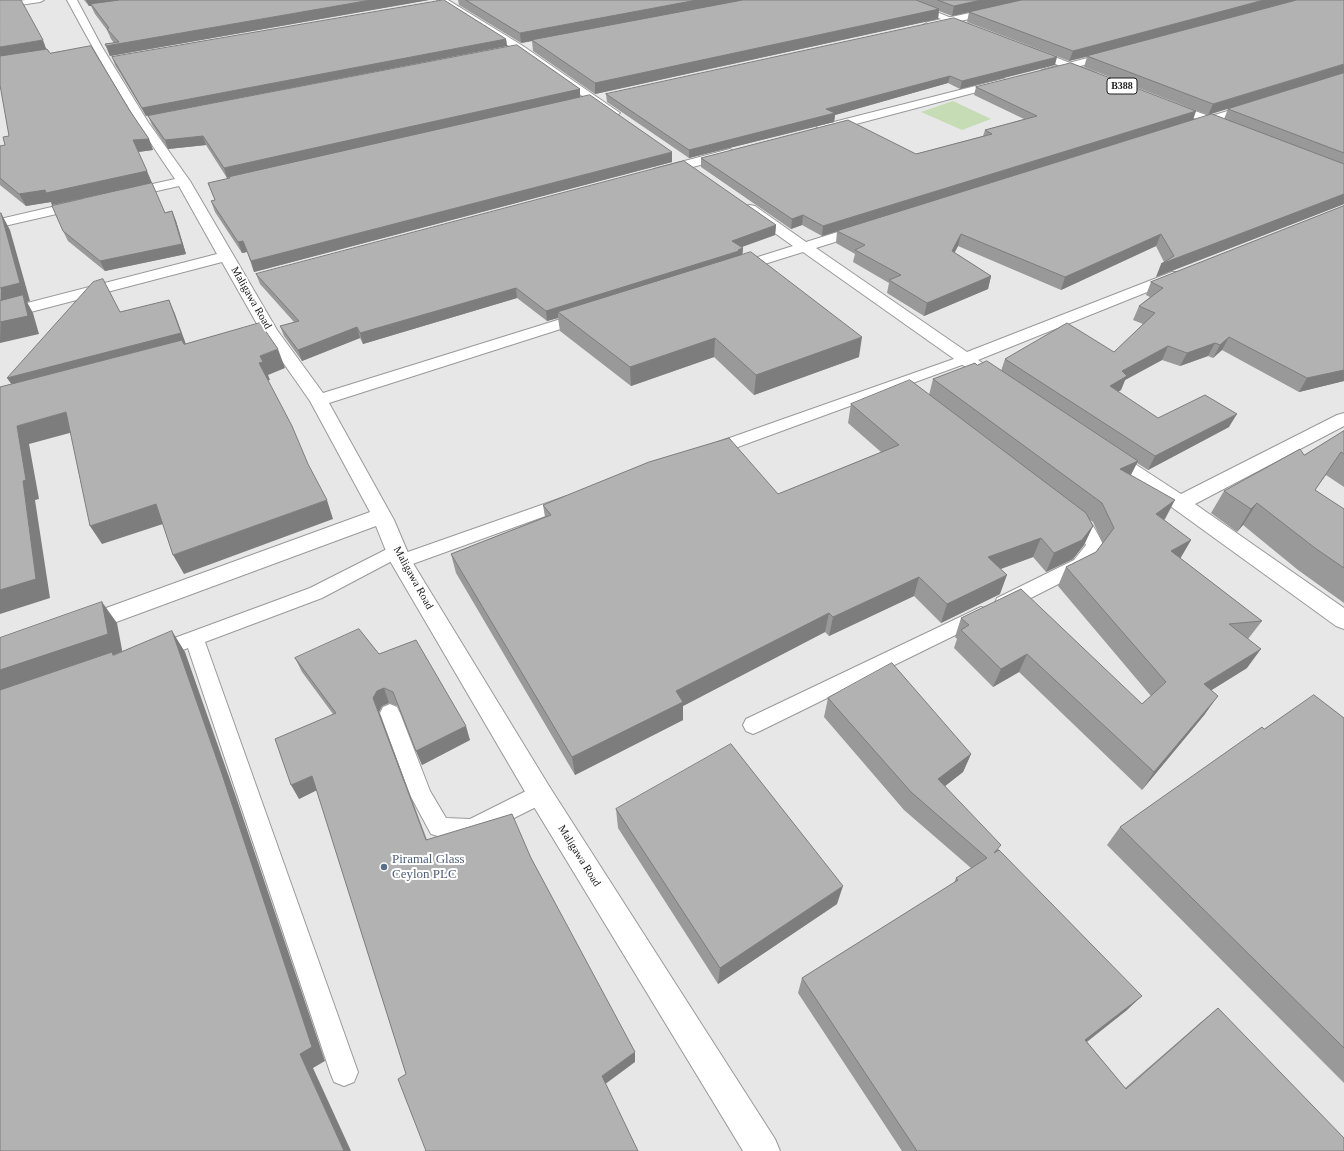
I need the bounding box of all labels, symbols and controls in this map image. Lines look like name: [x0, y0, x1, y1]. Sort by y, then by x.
road number: B388: [1107, 78, 1137, 94]
street label: Maligawa Road: [228, 264, 274, 332]
street label: Maligawa Road: [390, 544, 436, 612]
street label: Maligawa Road: [555, 823, 603, 889]
place label: Piramal Glass Ceylon PLC: [392, 852, 465, 883]
marker: Piramal Glass Ceylon PLC: [379, 862, 389, 872]

